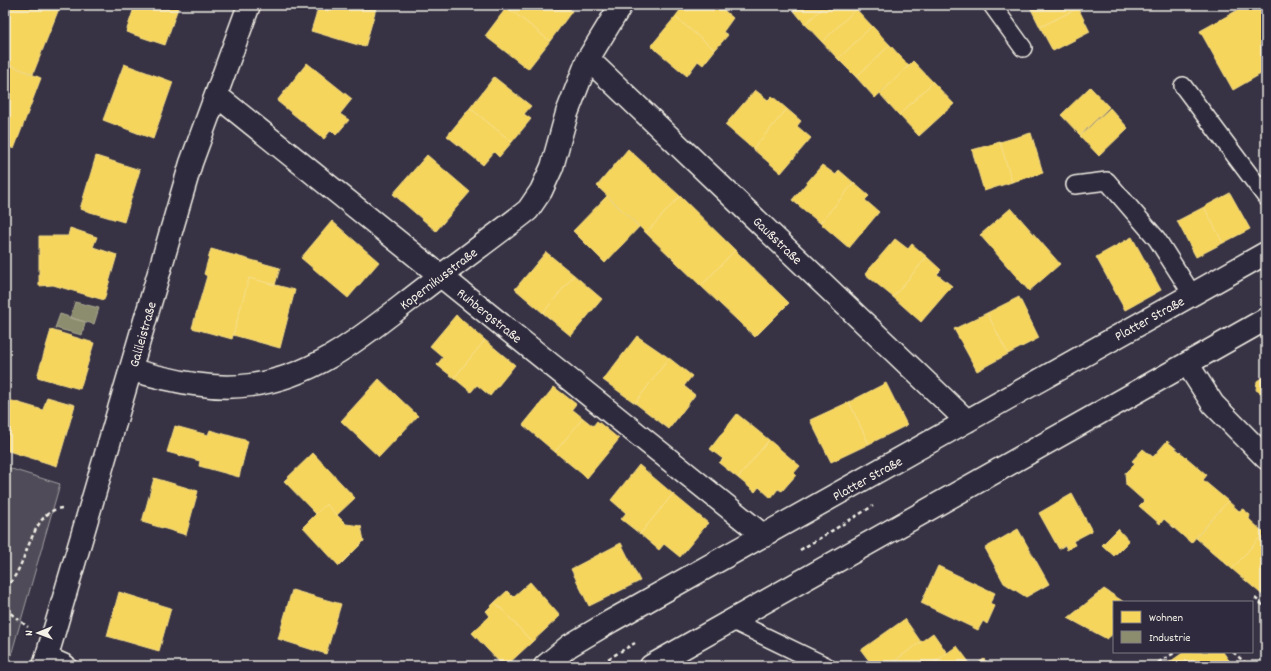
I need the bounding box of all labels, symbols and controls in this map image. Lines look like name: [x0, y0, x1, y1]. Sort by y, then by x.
street label: Gaußstraße: [747, 213, 806, 270]
street label: Kopernikusstraße: [396, 244, 482, 316]
street label: Ruhbergstraße: [452, 284, 526, 349]
street label: Platter Straße: [1111, 292, 1189, 347]
street label: Galileistraße: [125, 299, 163, 370]
street label: Platter Straße: [829, 452, 907, 507]
legend: [1113, 601, 1253, 653]
text: Wohnen: [1149, 610, 1184, 627]
north arrow: [18, 613, 58, 653]
text: N: [22, 630, 38, 636]
text: Industrie: [1149, 630, 1190, 647]

